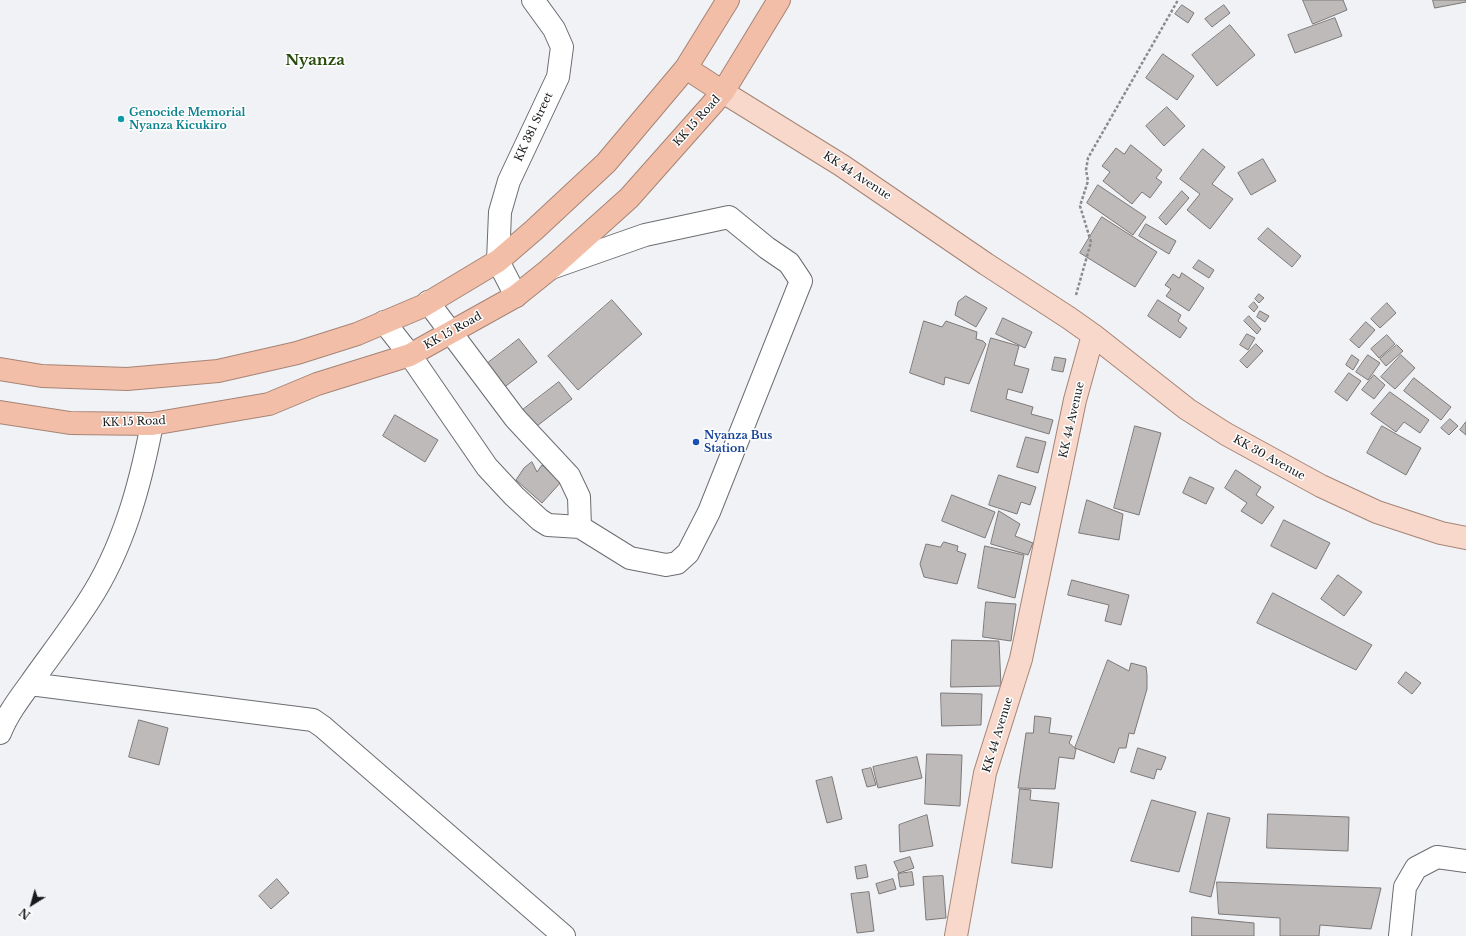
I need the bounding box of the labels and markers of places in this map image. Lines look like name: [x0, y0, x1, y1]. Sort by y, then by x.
place label: Genocide Memorial Nyanza Kicukiro: [129, 106, 245, 132]
marker: Genocide Memorial Nyanza Kicukiro: [116, 114, 126, 124]
place label: Nyanza Bus Station: [704, 429, 772, 455]
marker: Nyanza Bus Station: [691, 437, 701, 447]

